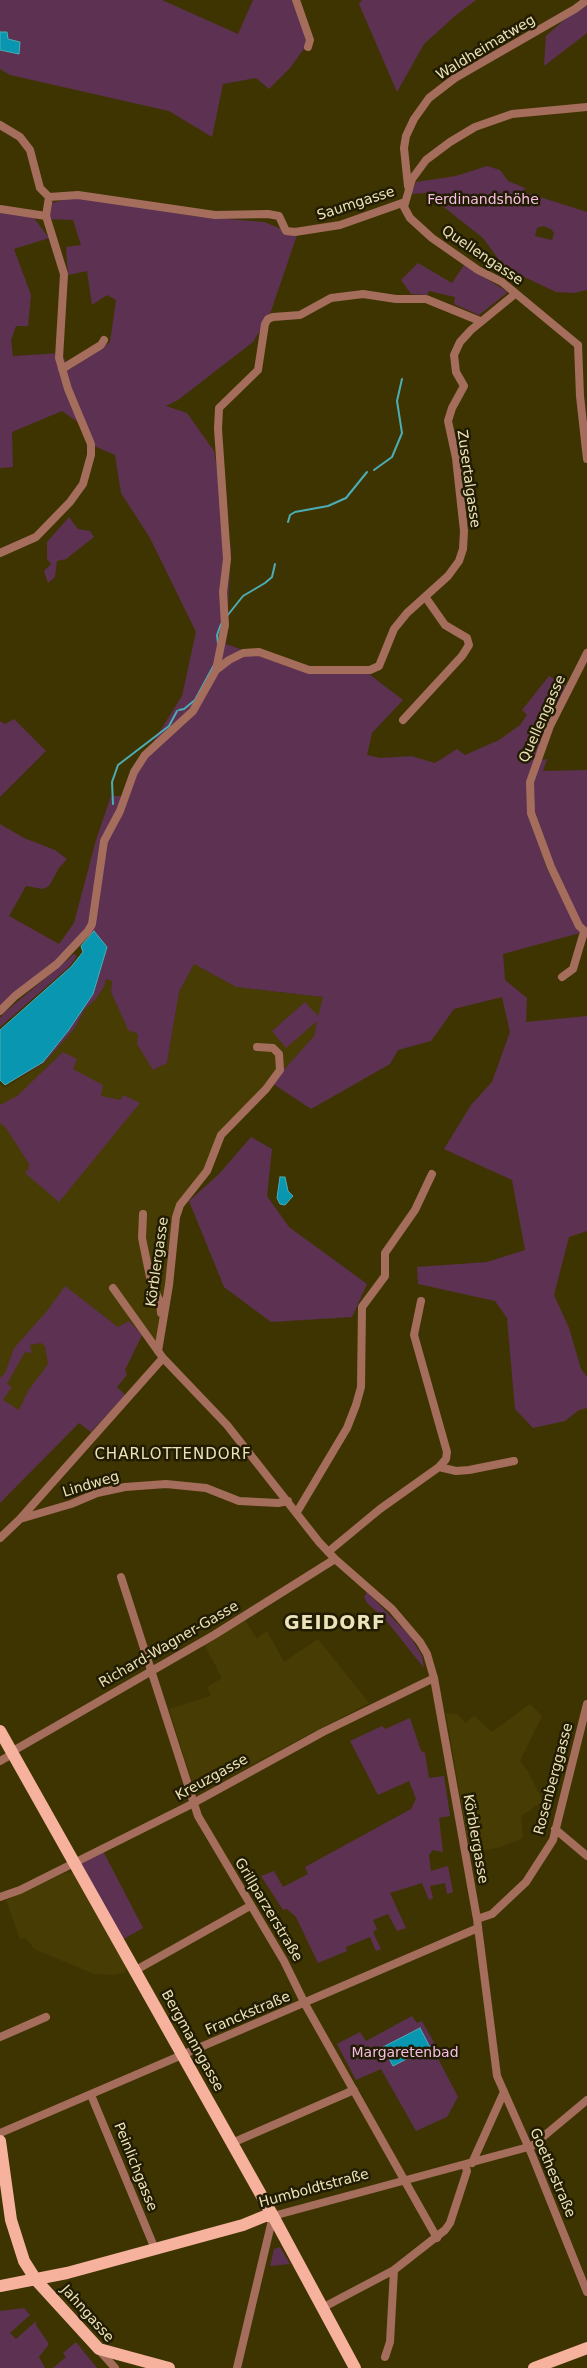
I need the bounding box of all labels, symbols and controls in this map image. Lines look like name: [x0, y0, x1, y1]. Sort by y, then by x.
street label: Waldheimatweg: [434, 12, 538, 84]
street label: Saumgasse: [315, 184, 397, 224]
park label: Ferdinandshöhe: [427, 192, 539, 208]
street label: Quellengasse: [438, 223, 526, 289]
street label: Zusertalgasse: [453, 429, 483, 529]
street label: Quellengasse: [516, 672, 570, 766]
street label: Körblergasse: [143, 1216, 173, 1308]
district label: CHARLOTTENDORF: [93, 1446, 253, 1464]
street label: Lindweg: [61, 1468, 121, 1502]
street label: Richard-Wagner-Gasse: [96, 1598, 242, 1692]
district label: GEIDORF: [283, 1613, 387, 1635]
street label: Rosenberggasse: [531, 1721, 577, 1837]
street label: Kreuzgasse: [173, 1751, 251, 1805]
street label: Körblergasse: [459, 1793, 491, 1885]
street label: Grillparzerstraße: [230, 1855, 306, 1965]
street label: Bergmanngasse: [157, 1987, 227, 2095]
street label: Franckstraße: [203, 1989, 293, 2039]
park label: Margaretenbad: [351, 2045, 459, 2061]
street label: Peinlichgasse: [110, 2120, 160, 2214]
street label: Goethestraße: [526, 2126, 578, 2220]
street label: Humboldtstraße: [257, 2166, 371, 2212]
street label: Jahngasse: [57, 2282, 117, 2346]

